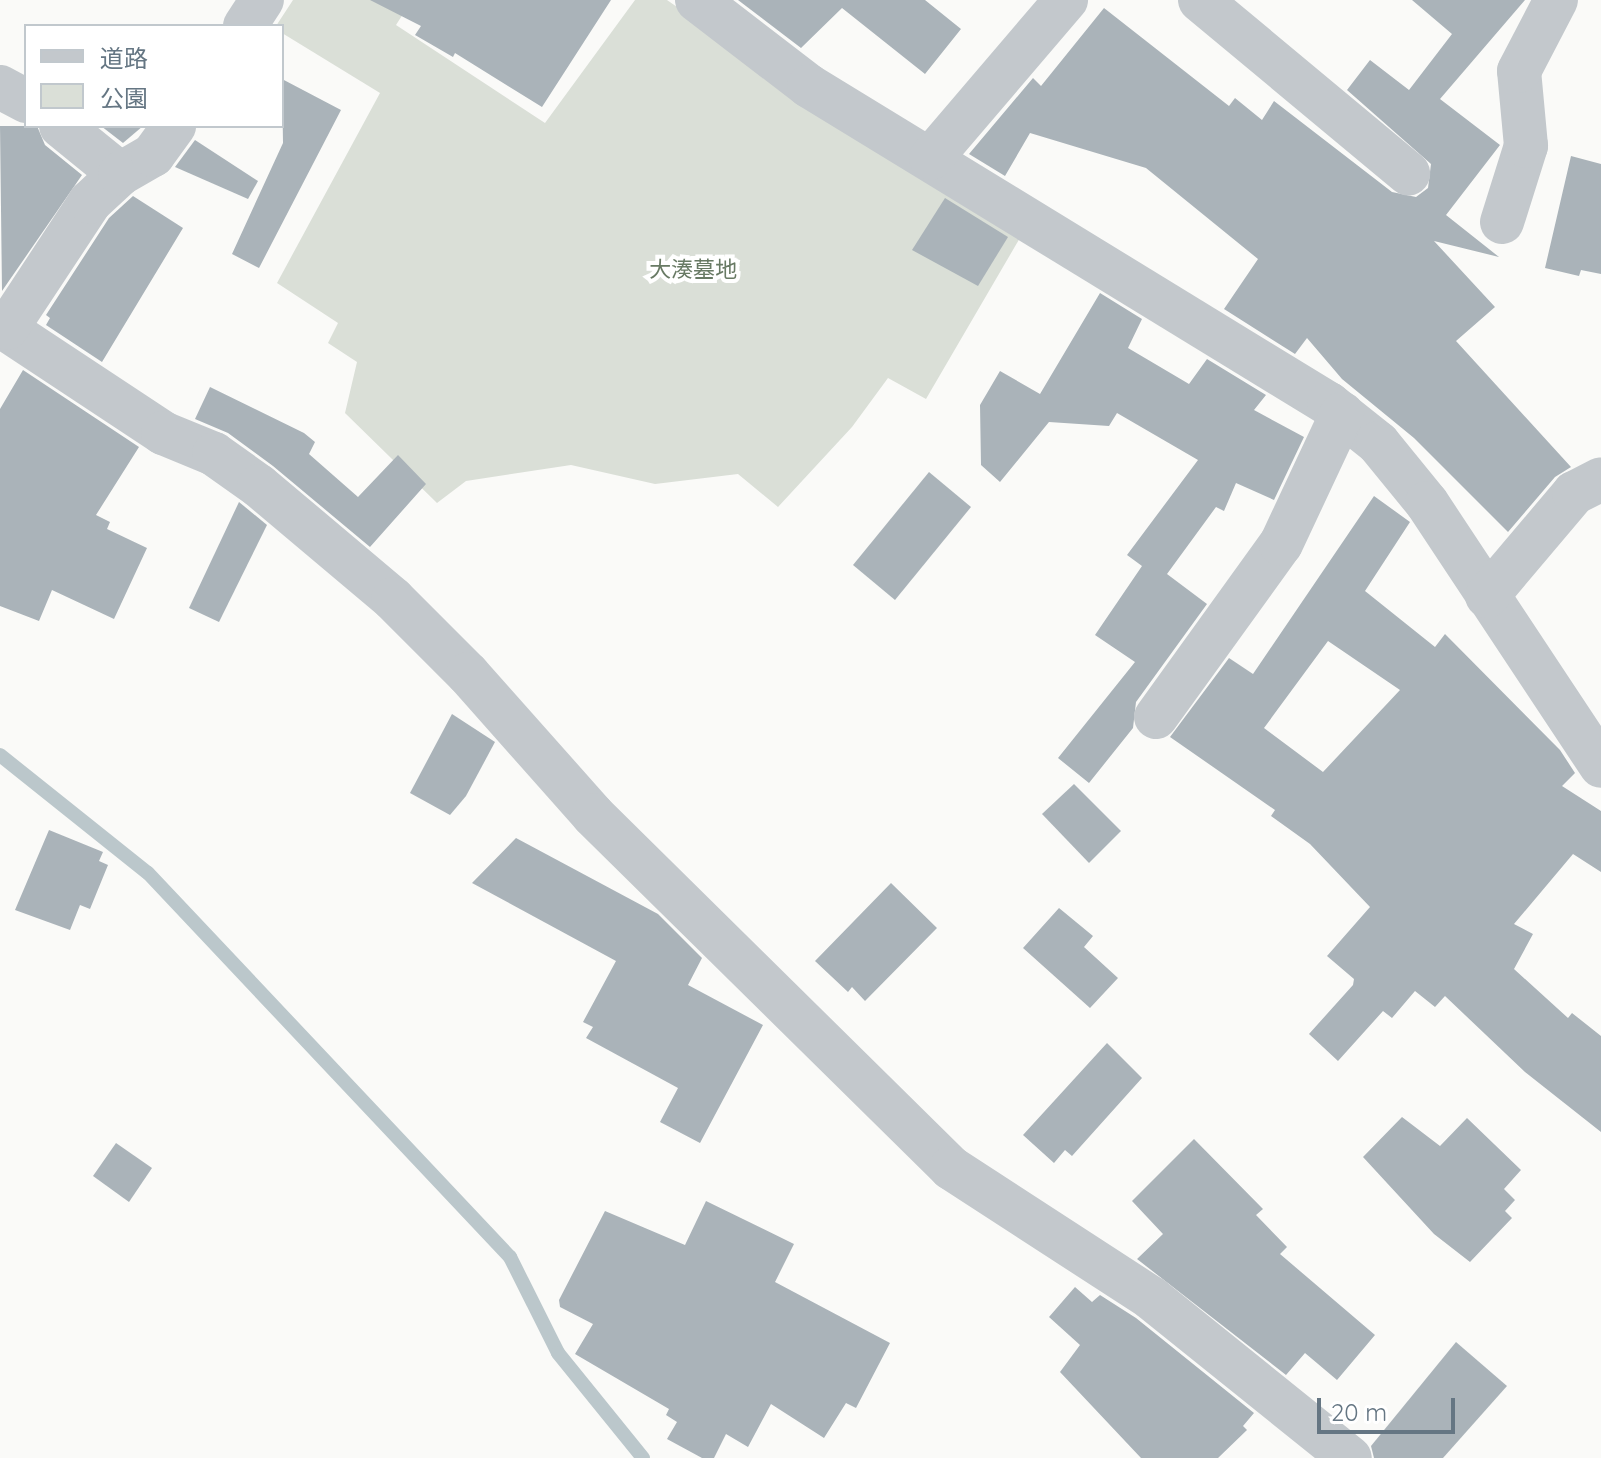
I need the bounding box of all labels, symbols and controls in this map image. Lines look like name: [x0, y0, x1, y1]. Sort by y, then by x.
legend: [24, 24, 284, 128]
text: 道路: [100, 43, 148, 73]
text: 公園: [100, 83, 148, 113]
park label: 大湊墓地: [649, 257, 737, 283]
scale bar: [1321, 1382, 1459, 1432]
text: 20 m: [1331, 1397, 1387, 1427]

